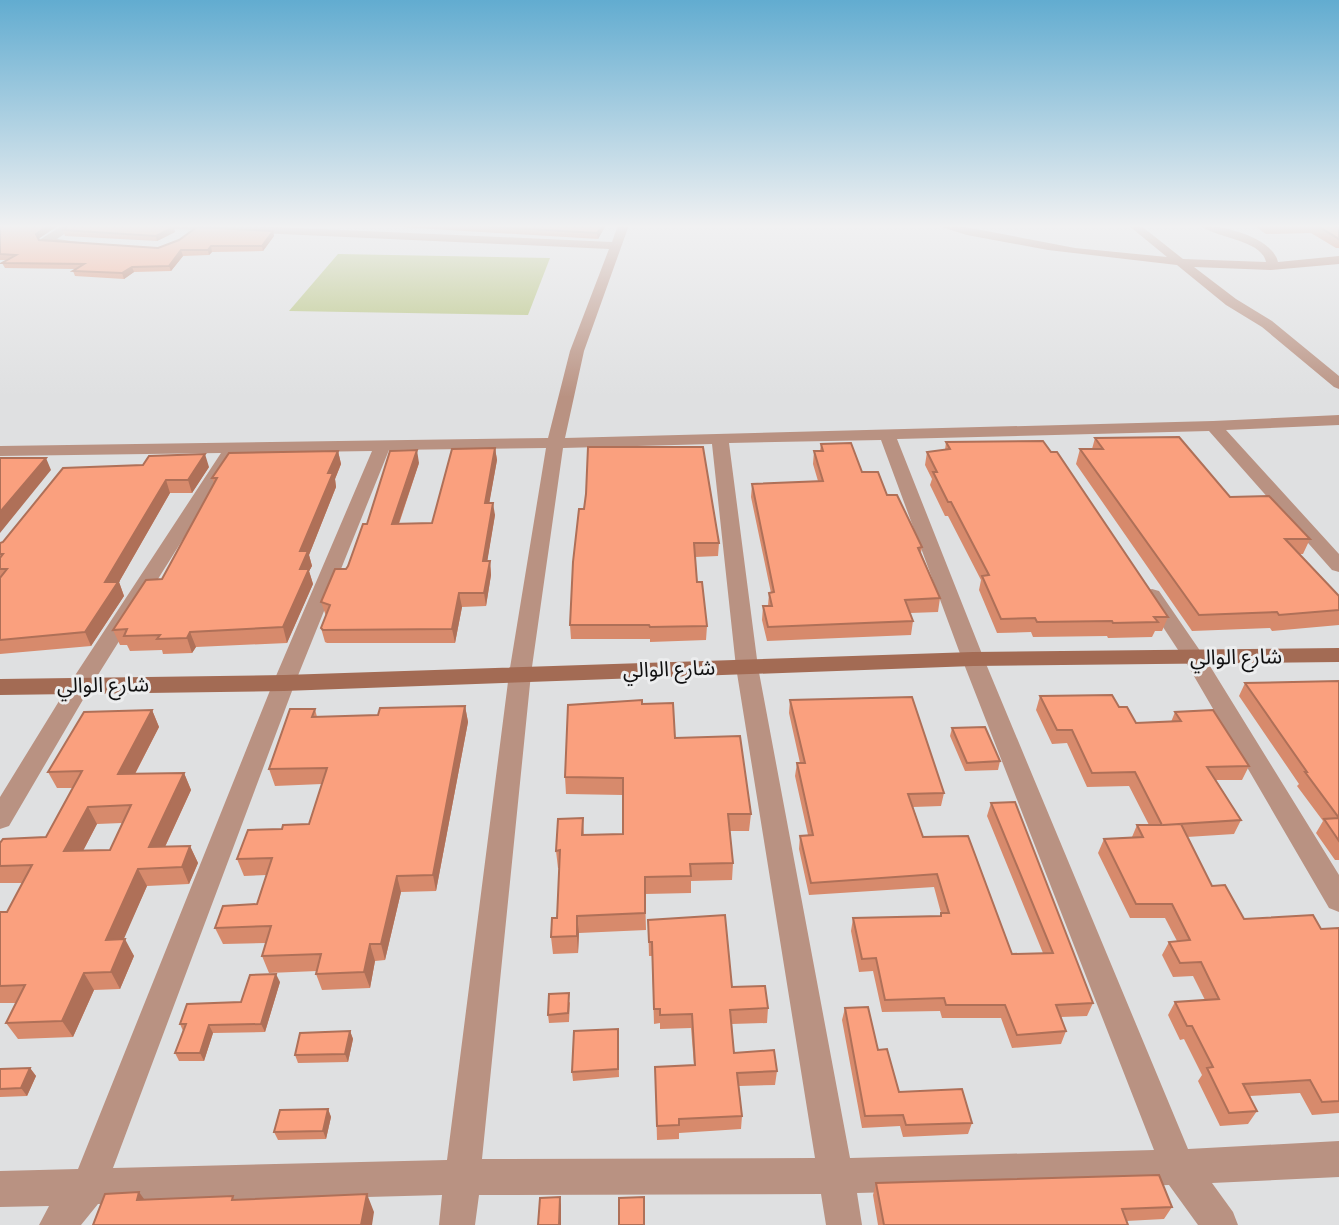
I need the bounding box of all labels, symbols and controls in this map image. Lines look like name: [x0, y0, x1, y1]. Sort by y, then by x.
street label: شارع الوالي: [1190, 643, 1282, 674]
street label: شارع الوالي: [622, 654, 716, 686]
street label: شارع الوالي: [57, 671, 149, 702]

